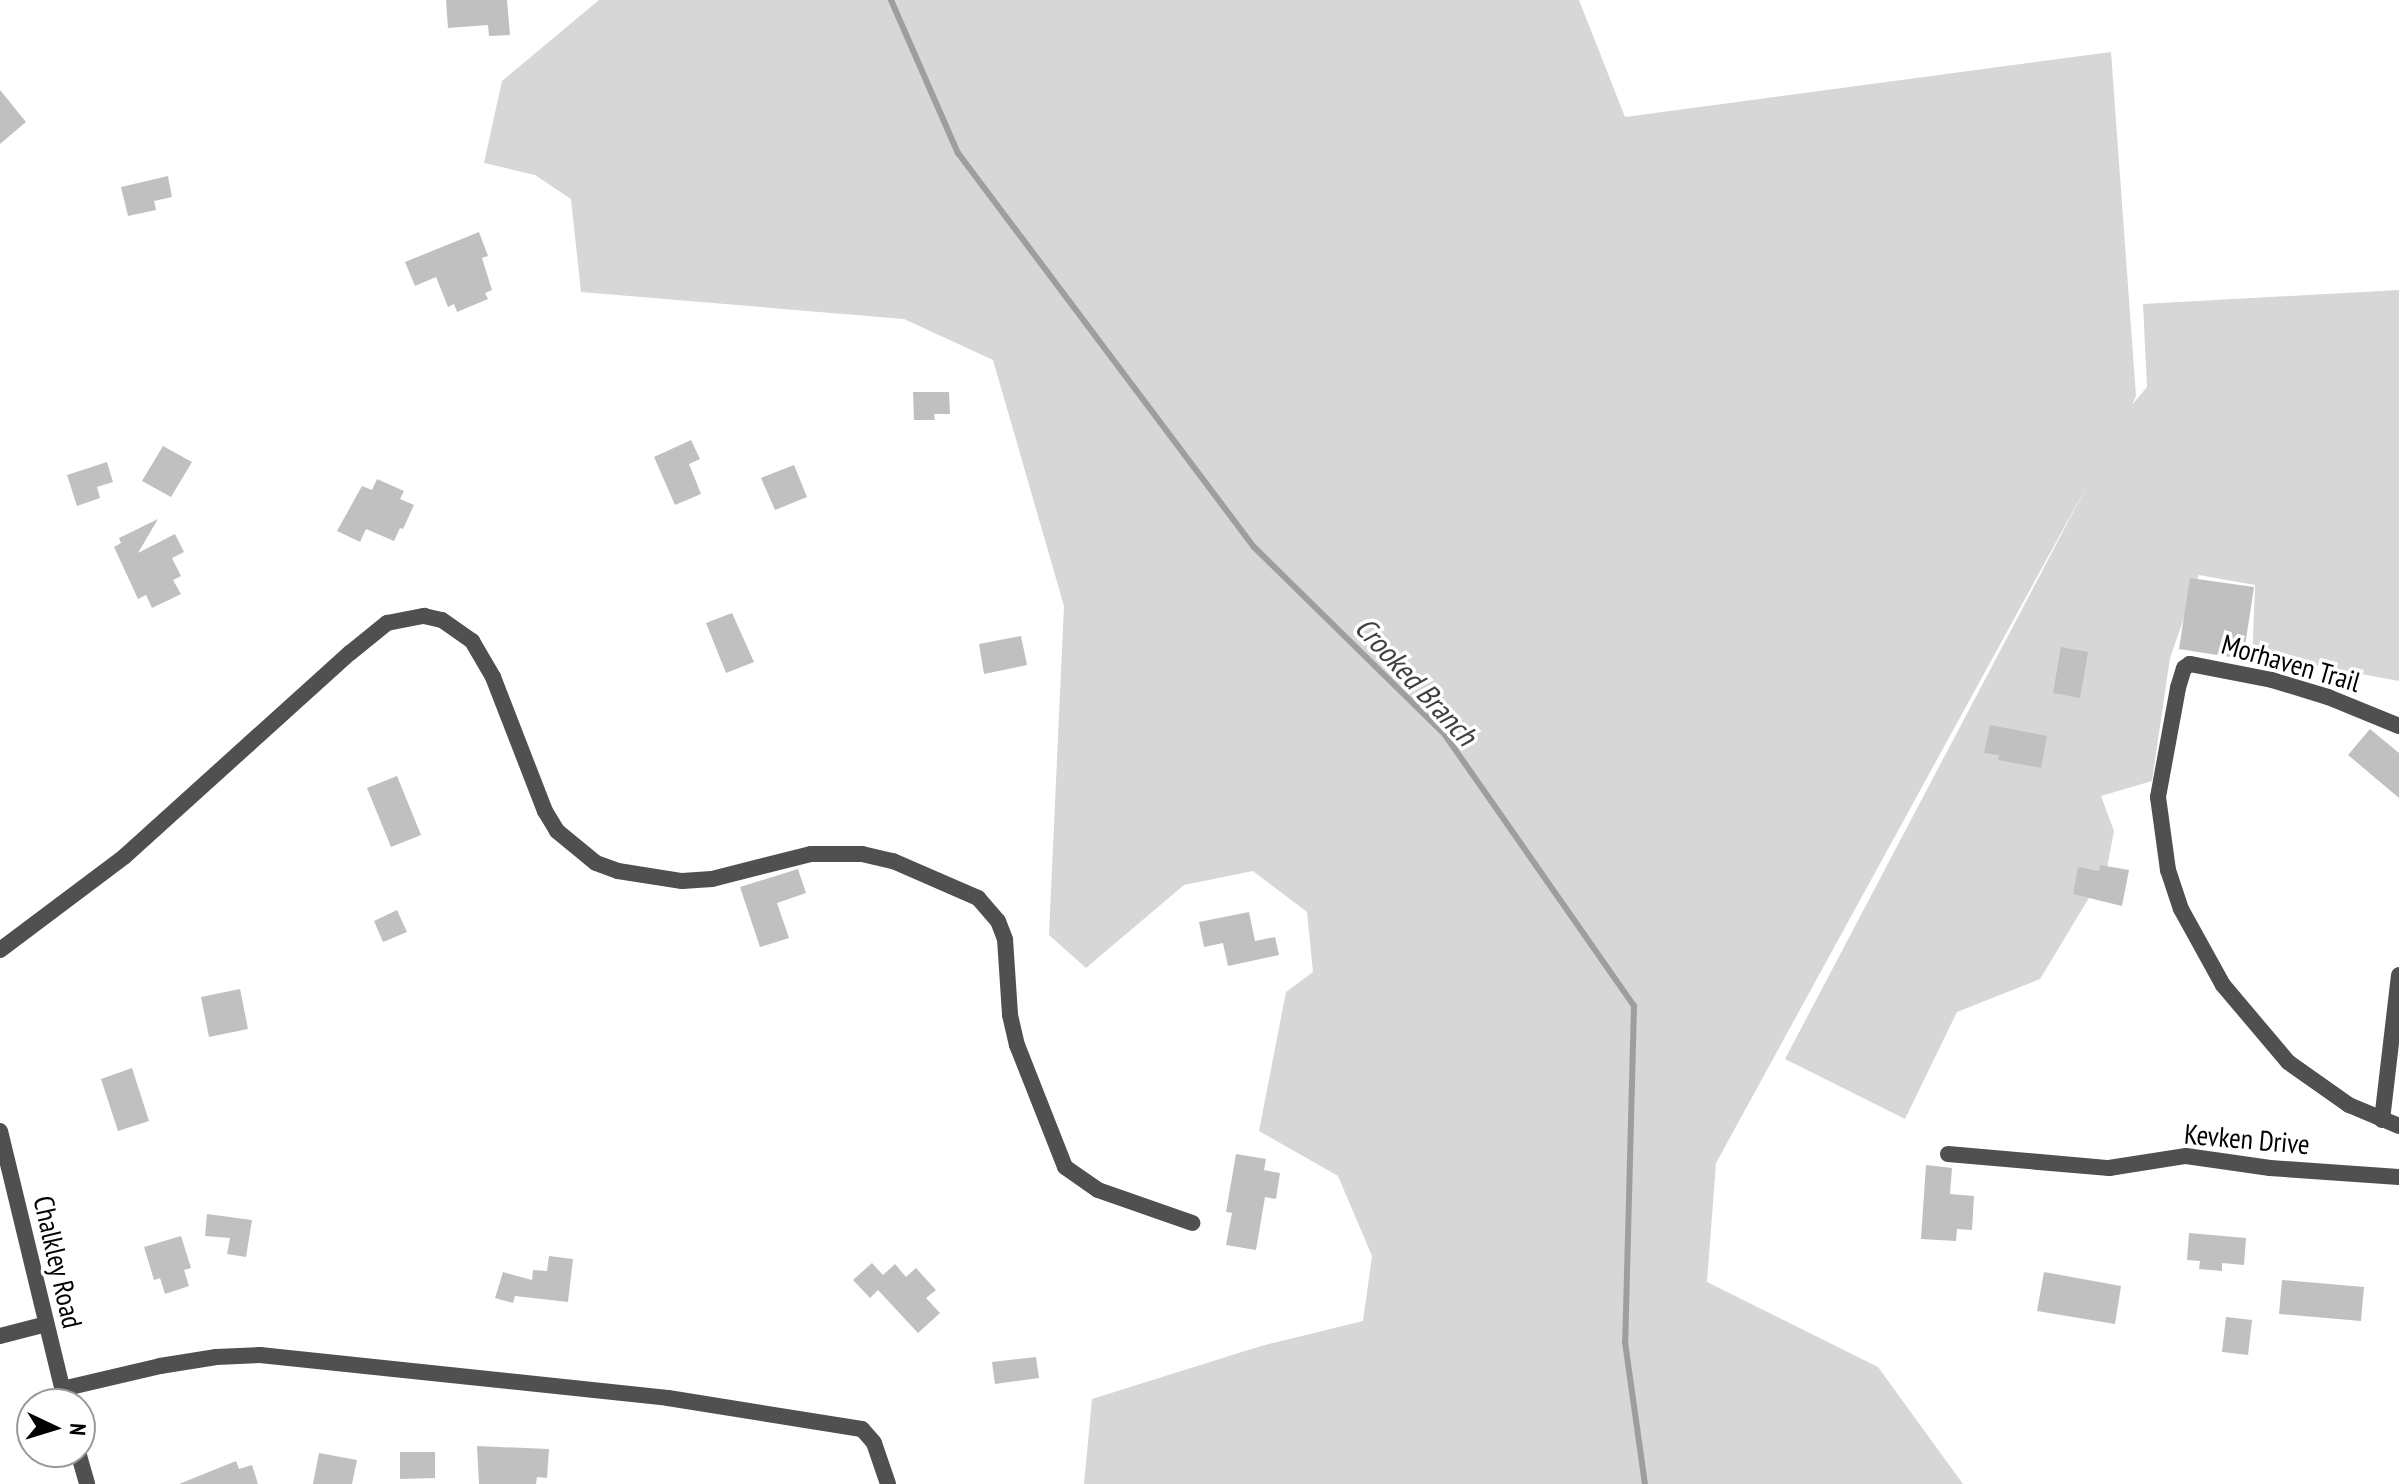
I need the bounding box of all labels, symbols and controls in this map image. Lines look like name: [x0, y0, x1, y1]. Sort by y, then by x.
water label: Crooked Branch: [1348, 609, 1484, 753]
street label: Morhaven Trail: [2217, 627, 2365, 699]
street label: Kevken Drive: [2183, 1117, 2311, 1161]
street label: Chalkley Road: [26, 1192, 90, 1332]
north arrow: [16, 1388, 96, 1468]
text: N: [64, 1423, 92, 1436]

